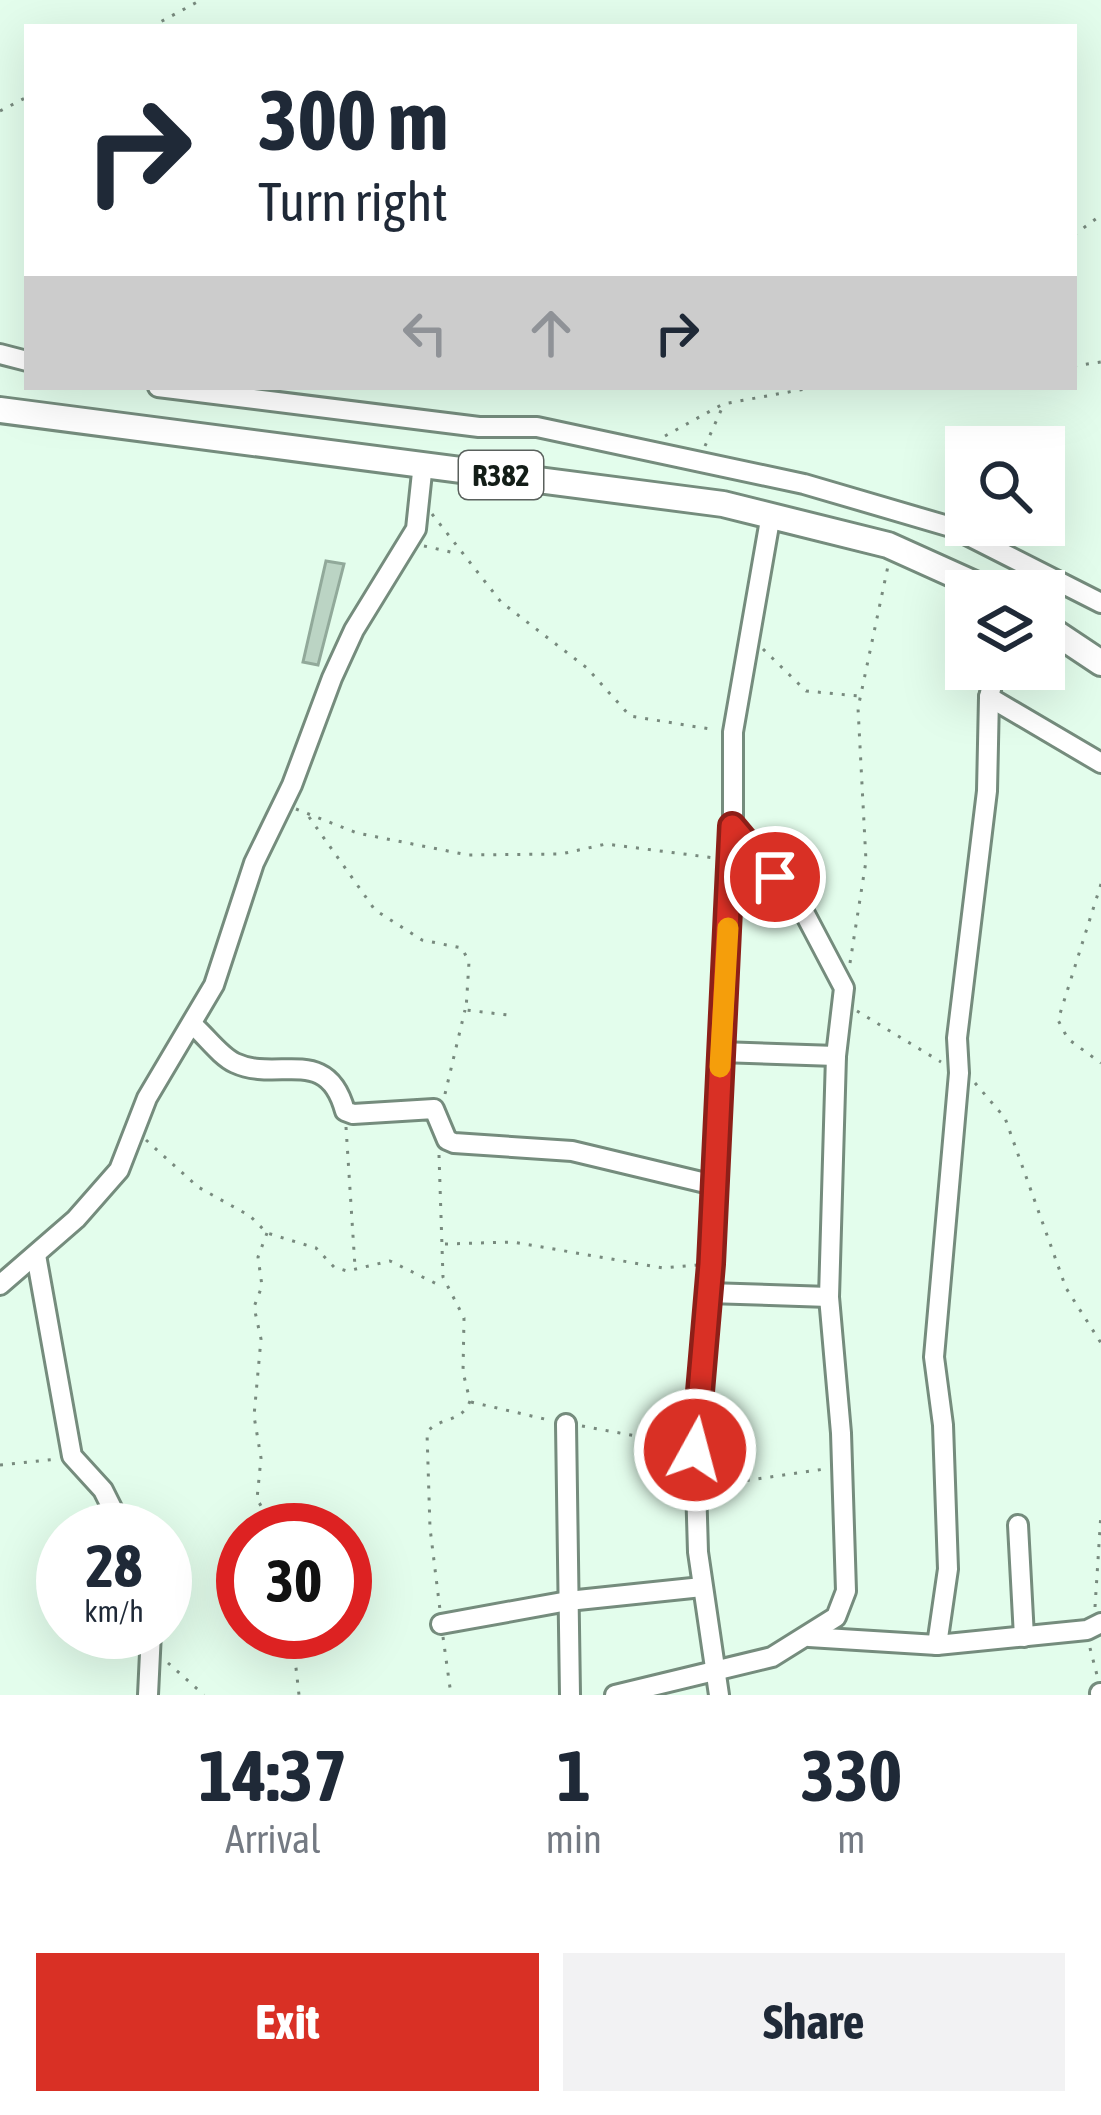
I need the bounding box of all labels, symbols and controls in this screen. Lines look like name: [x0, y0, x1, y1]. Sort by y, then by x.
icon: right: [60, 72, 216, 228]
text: 300 m: [258, 72, 448, 168]
text: Turn right: [258, 171, 448, 232]
icon: left: [392, 300, 458, 366]
icon: ahead: [518, 300, 584, 366]
icon: right: [644, 300, 710, 366]
map controls: [945, 426, 1065, 690]
button: search: [945, 426, 1065, 546]
road number: R382: [459, 451, 543, 499]
button: layers: [945, 570, 1065, 690]
pin: [724, 826, 826, 928]
icon: arrive: [742, 844, 808, 910]
position arrow: [632, 1387, 758, 1513]
speed limit sign: 30: [216, 1503, 372, 1659]
text: 28: [86, 1531, 142, 1600]
text: km/h: [84, 1594, 144, 1628]
text: 14:37: [199, 1734, 347, 1816]
text: 1: [557, 1734, 591, 1816]
text: 330: [801, 1734, 902, 1816]
text: Arrival: [225, 1817, 321, 1861]
text: min: [546, 1817, 602, 1861]
text: m: [837, 1817, 865, 1861]
button: Exit: [36, 1953, 539, 2091]
button: Share: [563, 1953, 1065, 2091]

